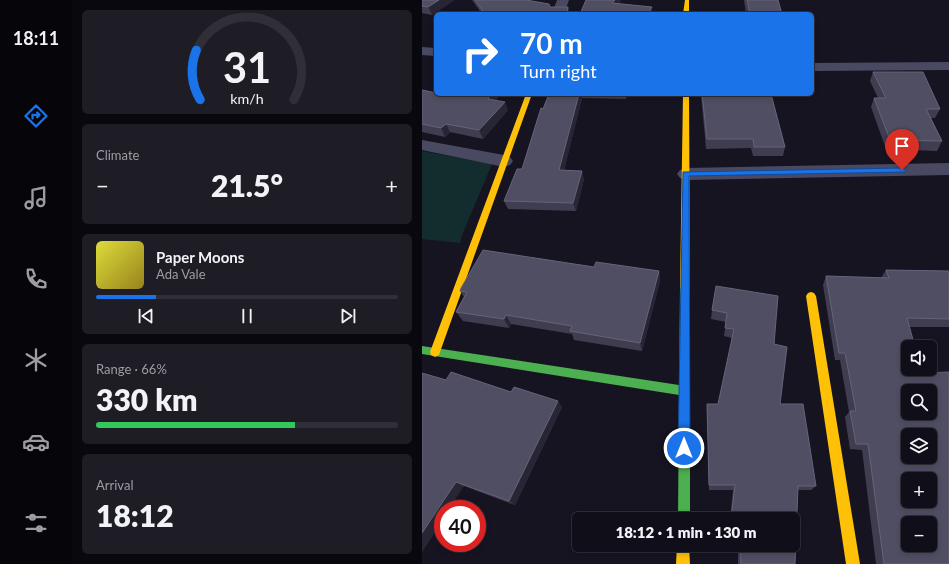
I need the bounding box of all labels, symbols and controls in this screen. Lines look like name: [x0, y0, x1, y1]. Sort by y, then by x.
text: 70 m: [520, 26, 583, 60]
text: 18:11: [13, 27, 59, 49]
icon: right: [454, 28, 506, 80]
text: 31: [223, 42, 271, 92]
text: Turn right: [520, 60, 597, 82]
text: km/h: [230, 90, 264, 107]
icon: directions: [22, 102, 50, 130]
pin: [885, 129, 919, 170]
icon: arrive: [891, 135, 913, 157]
text: Climate: [96, 147, 139, 163]
text: 21.5°: [211, 167, 283, 203]
text: −: [96, 172, 109, 199]
text: +: [385, 172, 398, 199]
icon: music: [22, 184, 50, 212]
text: Paper Moons: [156, 248, 244, 266]
icon: phone: [22, 265, 50, 293]
text: Ada Vale: [156, 266, 206, 282]
icon: previous: [135, 305, 157, 327]
icon: pause: [236, 305, 258, 327]
icon: next: [337, 305, 359, 327]
map controls: [901, 340, 937, 552]
button: sound: [901, 340, 937, 376]
icon: climate: [22, 346, 50, 374]
text: Range · 66%: [96, 361, 167, 377]
text: 330 km: [96, 381, 197, 417]
button: search: [901, 384, 937, 420]
position arrow: [663, 427, 705, 469]
icon: car: [22, 428, 50, 456]
button: layers: [901, 428, 937, 464]
button: +: [901, 472, 937, 508]
text: Arrival: [96, 477, 133, 493]
text: 18:12: [96, 497, 174, 533]
speed limit sign: 40: [434, 500, 486, 552]
icon: filters: [22, 509, 50, 537]
button: −: [901, 516, 937, 552]
text: 18:12 · 1 min · 130 m: [615, 523, 757, 541]

